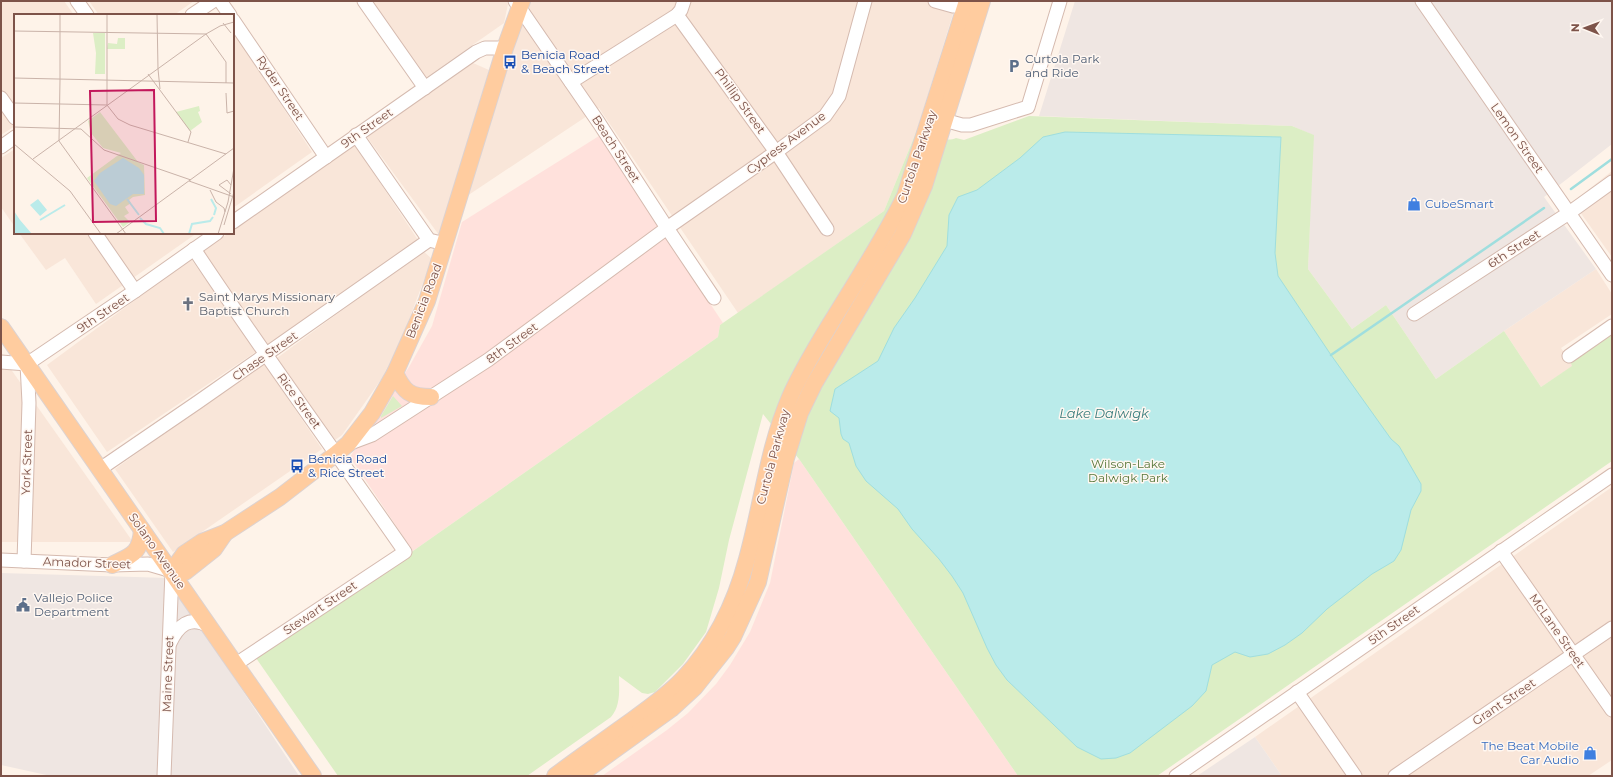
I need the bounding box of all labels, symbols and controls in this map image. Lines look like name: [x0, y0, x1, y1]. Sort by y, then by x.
north arrow: [1565, 8, 1605, 48]
inset map: [14, 14, 234, 234]
text: N: [1568, 23, 1582, 32]
place label: Benicia Road & Beach Street: [521, 47, 610, 76]
place label: Curtola Park and Ride: [1025, 51, 1100, 80]
street label: Ryder Street: [253, 53, 308, 123]
bus stop icon: Benicia Road & Beach Street: [502, 54, 518, 70]
parking icon: Curtola Park and Ride: [1006, 58, 1022, 74]
street label: Phillip Street: [712, 65, 769, 136]
street label: Lemon Street: [1488, 100, 1547, 176]
street label: 9th Street: [338, 104, 396, 151]
street label: Cypress Avenue: [743, 108, 828, 177]
street label: Curtola Parkway: [894, 108, 940, 205]
street label: Beach Street: [589, 112, 644, 185]
shop icon: CubeSmart: [1406, 196, 1422, 212]
place label: CubeSmart: [1425, 196, 1494, 211]
street label: 6th Street: [1485, 226, 1543, 271]
street label: Benicia Road: [402, 261, 445, 340]
place label: Saint Marys Missionary Baptist Church: [199, 289, 336, 318]
street label: 9th Street: [74, 290, 132, 336]
church icon: Saint Marys Missionary Baptist Church: [180, 296, 196, 312]
street label: 8th Street: [483, 319, 541, 366]
street label: Chase Street: [229, 328, 300, 384]
street label: Rice Street: [274, 370, 325, 432]
water label: Lake Dalwigk: [1059, 405, 1150, 421]
street label: Curtola Parkway: [753, 407, 793, 506]
street label: York Street: [18, 429, 35, 495]
place label: Benicia Road & Rice Street: [308, 451, 387, 480]
park label: Wilson-Lake Dalwigk Park: [1088, 456, 1169, 485]
bus stop icon: Benicia Road & Rice Street: [289, 458, 305, 474]
street label: Solano Avenue: [126, 510, 189, 592]
street label: Amador Street: [43, 553, 132, 572]
street label: Stewart Street: [280, 577, 360, 638]
place label: Vallejo Police Department: [34, 590, 113, 619]
street label: McLane Street: [1526, 591, 1589, 671]
public building icon: Vallejo Police Department: [15, 597, 31, 613]
street label: 5th Street: [1365, 601, 1422, 648]
street label: Maine Street: [159, 635, 176, 713]
street label: Grant Street: [1469, 675, 1538, 728]
place label: The Beat Mobile Car Audio: [1482, 738, 1579, 767]
shop icon: The Beat Mobile Car Audio: [1582, 745, 1598, 761]

